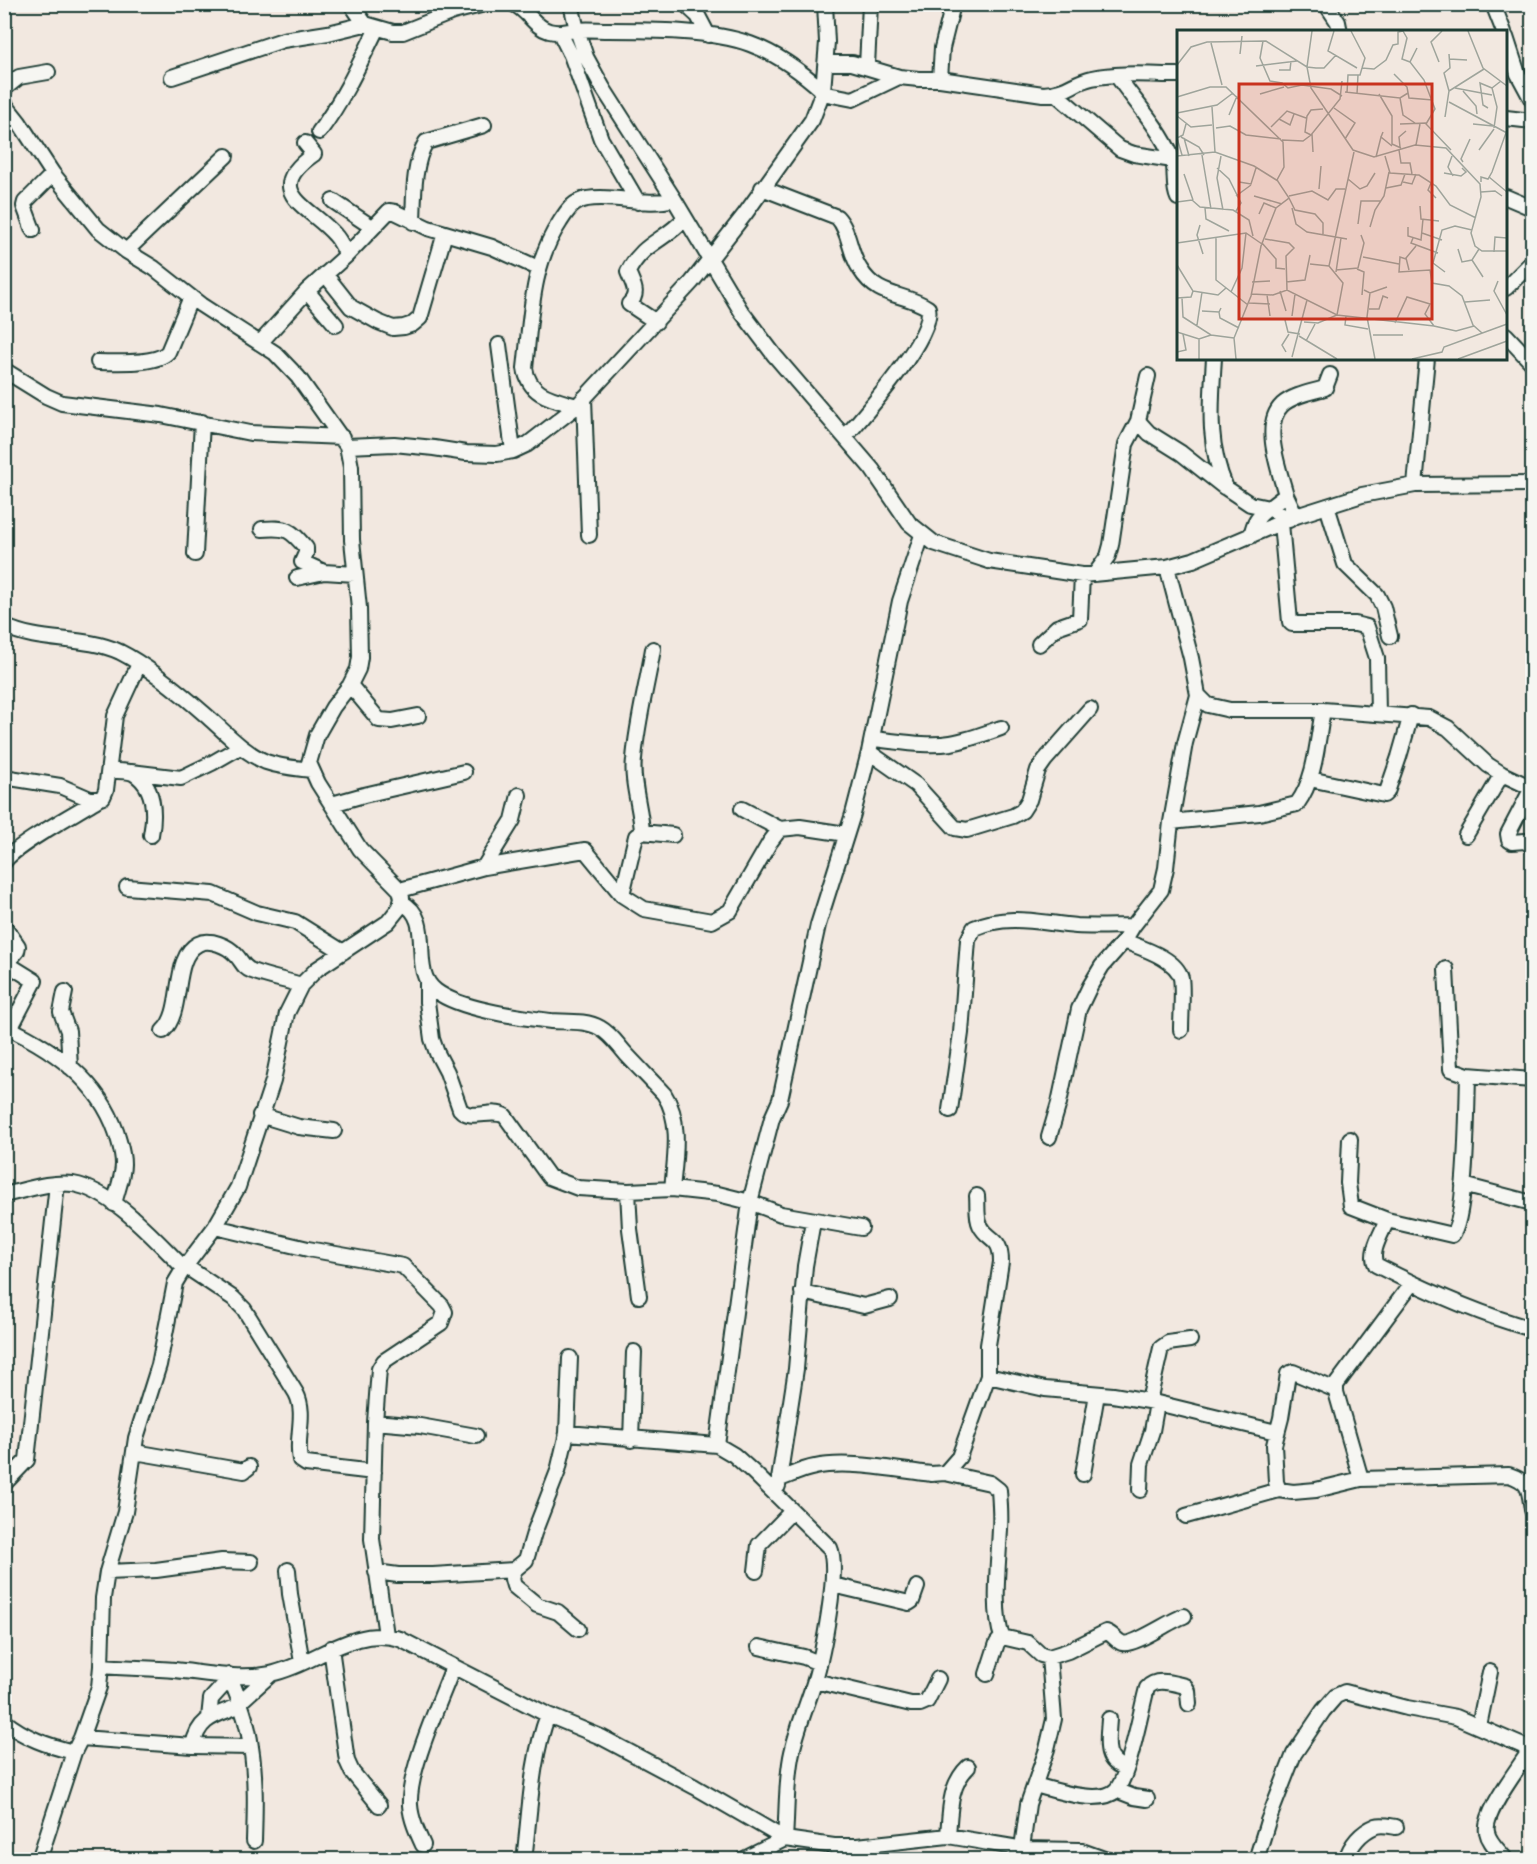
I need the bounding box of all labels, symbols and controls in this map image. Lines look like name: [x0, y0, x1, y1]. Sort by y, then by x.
inset map: [1177, 30, 1507, 360]

